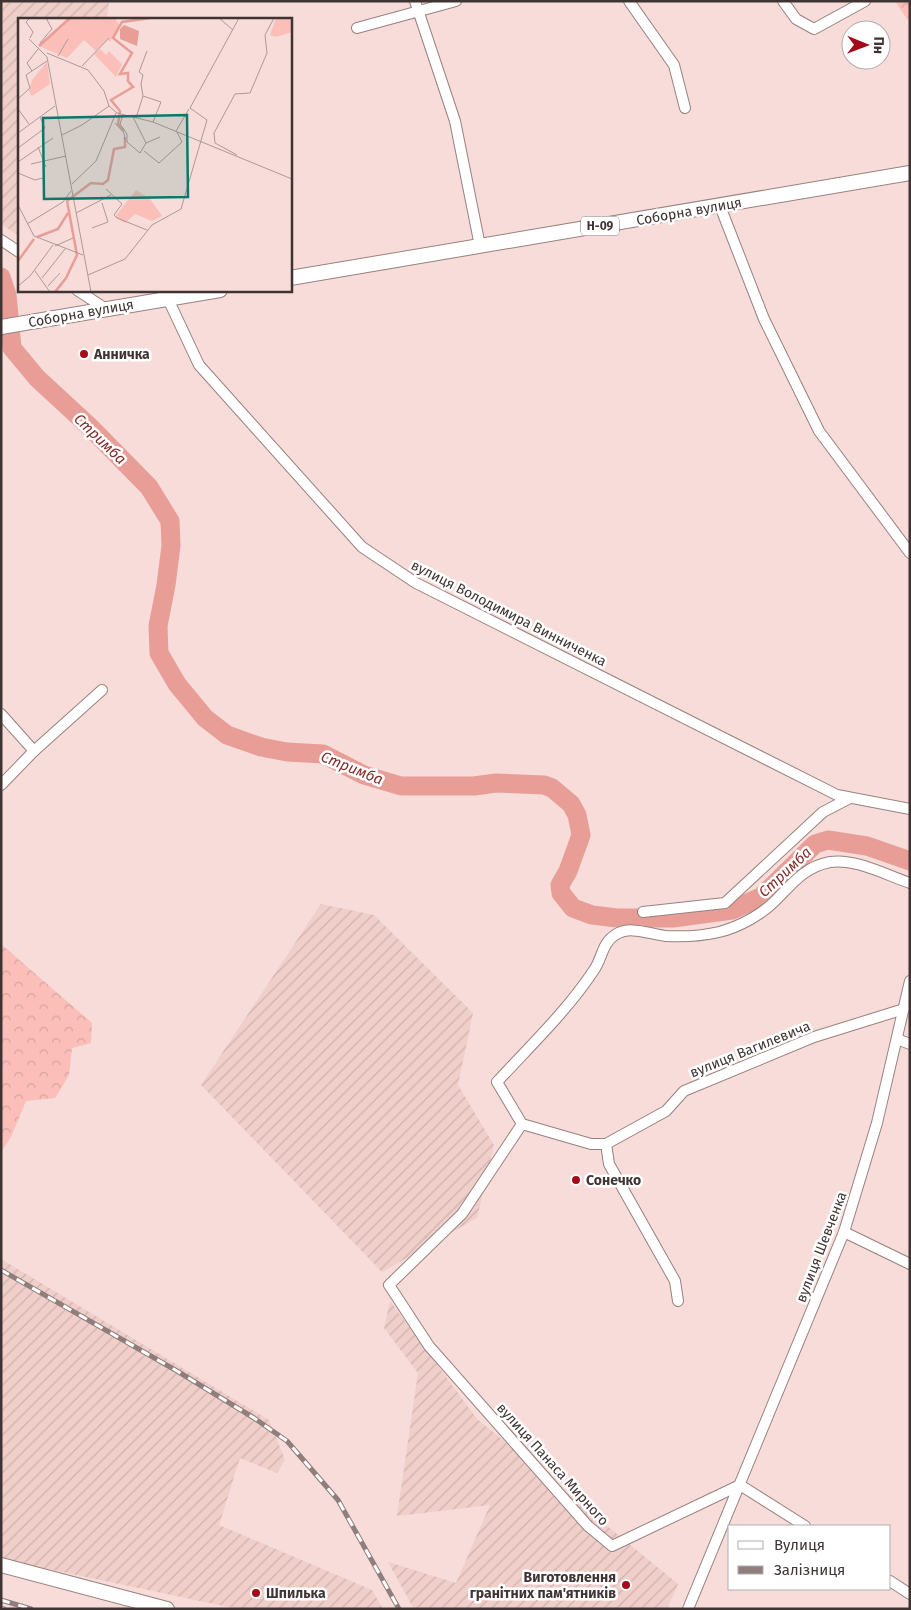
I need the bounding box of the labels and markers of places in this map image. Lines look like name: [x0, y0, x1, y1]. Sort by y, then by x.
place label: Анничка: [93, 346, 150, 363]
marker: Анничка: [78, 348, 90, 360]
place label: Сонечко: [586, 1172, 641, 1189]
marker: Сонечко: [570, 1174, 582, 1186]
place label: Виготовлення гранітних пам'ятників: [470, 1569, 616, 1602]
marker: Виготовлення гранітних пам'ятників: [620, 1579, 632, 1591]
place label: Шпилька: [266, 1585, 326, 1602]
marker: Шпилька: [250, 1587, 262, 1599]

